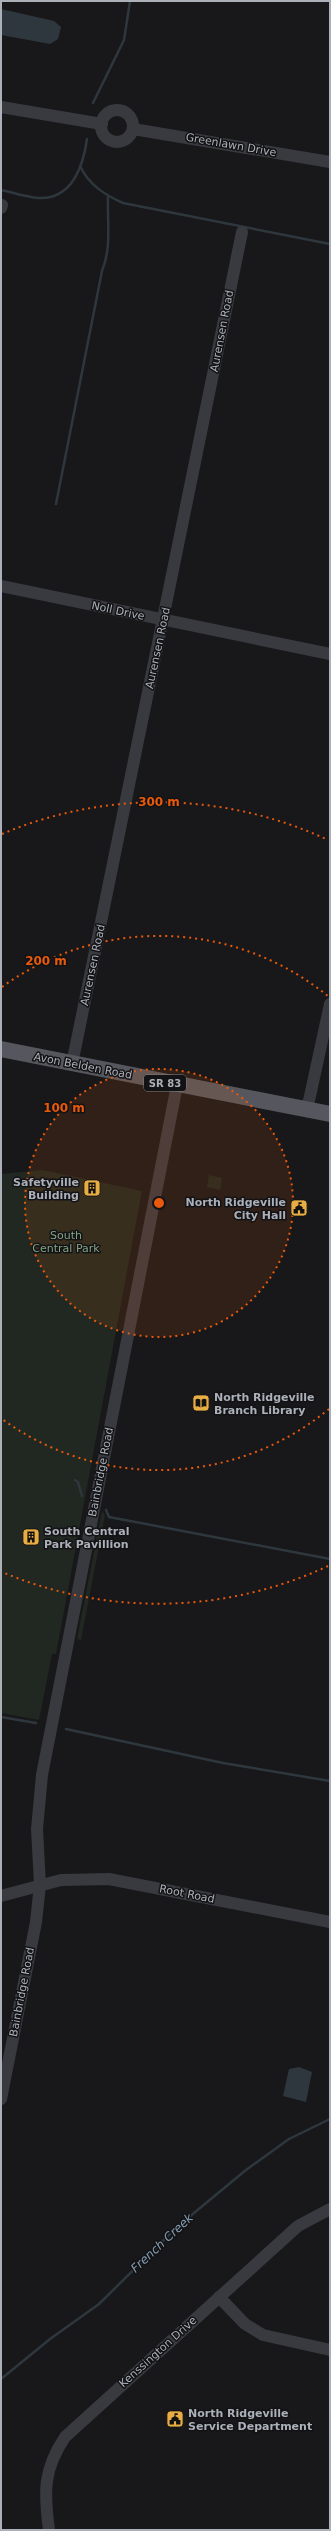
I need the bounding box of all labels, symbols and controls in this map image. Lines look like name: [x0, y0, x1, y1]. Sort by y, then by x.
street label: Greenlawn Drive: [185, 131, 278, 159]
street label: Aurensen Road: [208, 289, 236, 373]
street label: Noll Drive: [90, 599, 146, 623]
street label: Aurensen Road: [143, 606, 173, 690]
text: 300 m: [138, 795, 180, 809]
street label: Aurensen Road: [78, 923, 108, 1007]
text: 200 m: [25, 954, 67, 968]
street label: Avon Belden Road: [33, 1050, 133, 1082]
road number: SR 83: [144, 1075, 186, 1091]
text: 100 m: [43, 1101, 85, 1115]
place label: Safetyville Building: [13, 1176, 79, 1202]
building icon: Safetyville Building: [82, 1178, 102, 1198]
centre of rings: [152, 1196, 166, 1210]
place label: North Ridgeville City Hall: [186, 1196, 286, 1222]
public building icon: North Ridgeville City Hall: [289, 1198, 309, 1218]
park label: South Central Park: [32, 1229, 100, 1255]
place label: North Ridgeville Branch Library: [214, 1391, 315, 1417]
library icon: North Ridgeville Branch Library: [191, 1393, 211, 1413]
street label: Bainbridge Road: [86, 1426, 116, 1518]
place label: South Central Park Pavillion: [44, 1525, 129, 1551]
building icon: South Central Park Pavillion: [21, 1527, 41, 1547]
street label: Root Road: [158, 1882, 216, 1906]
street label: Bainbridge Road: [7, 1946, 37, 2038]
water label: French Creek: [128, 2210, 197, 2275]
street label: Kenssington Drive: [117, 2314, 200, 2390]
place label: North Ridgeville Service Department: [188, 2407, 312, 2433]
public building icon: North Ridgeville Service Department: [165, 2409, 185, 2429]

